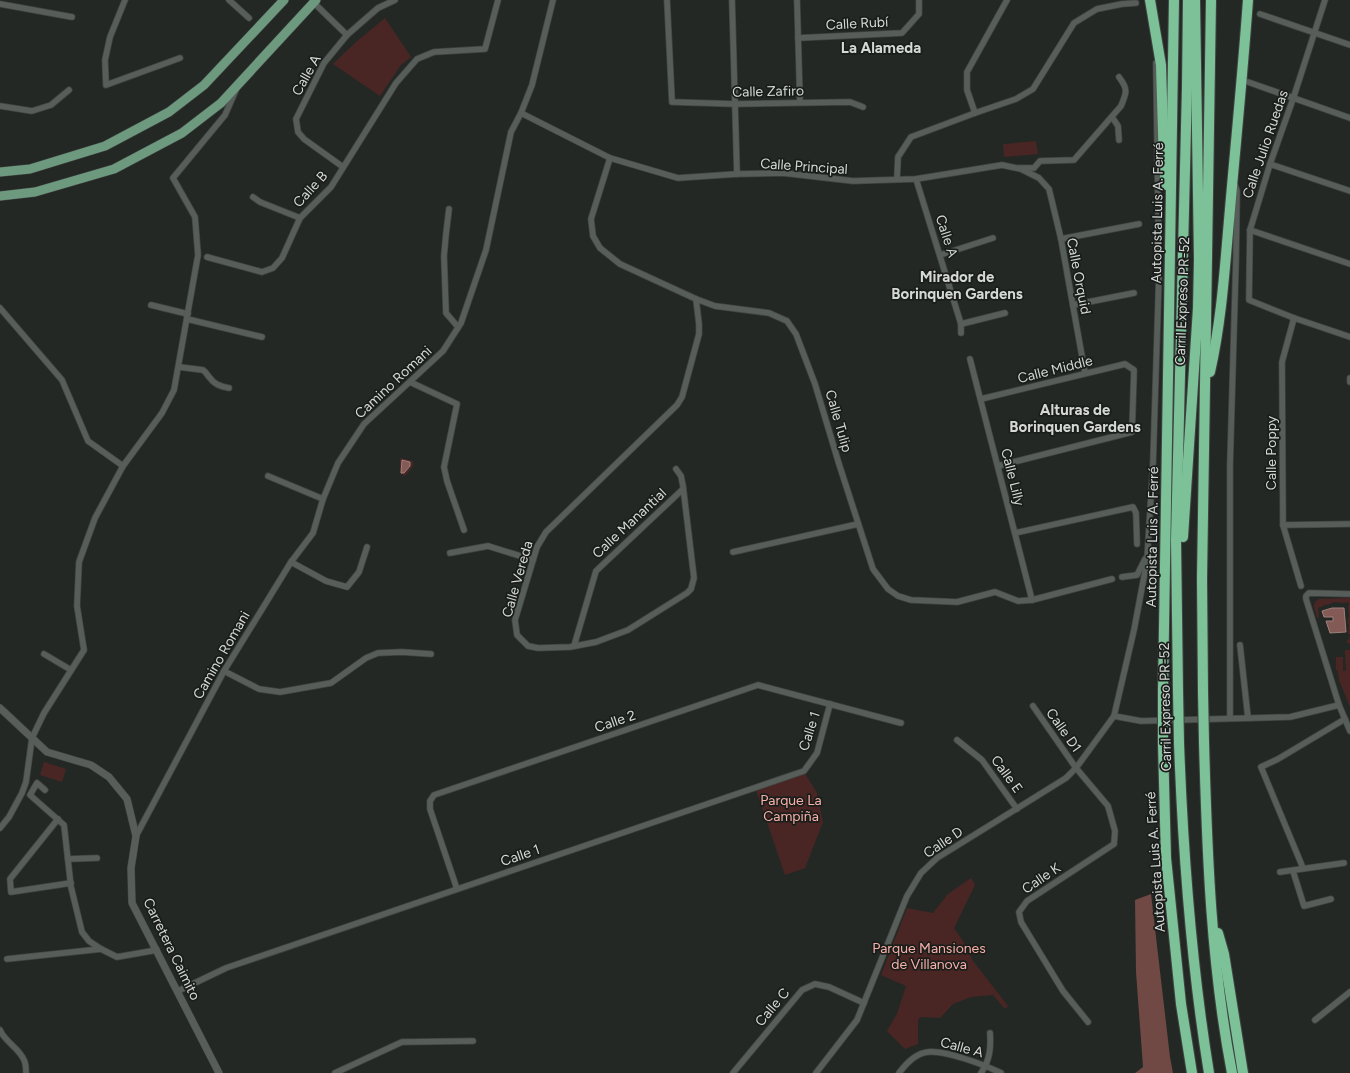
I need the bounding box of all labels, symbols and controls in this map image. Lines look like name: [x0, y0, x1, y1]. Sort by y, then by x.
street label: Calle Rubí: [825, 13, 889, 34]
district label: La Alameda: [841, 39, 921, 57]
street label: Calle A: [288, 51, 325, 99]
street label: Calle Zafiro: [732, 82, 804, 101]
street label: Calle Julio Ruedas: [1239, 88, 1292, 201]
street label: Autopista Luis A. Ferré: [1148, 142, 1167, 284]
street label: Calle Principal: [760, 155, 848, 178]
street label: Calle B: [290, 168, 331, 211]
street label: Calle A: [932, 213, 962, 260]
street label: Calle Orquid: [1063, 236, 1094, 316]
street label: Carril Expreso PR-52: [1172, 236, 1193, 366]
district label: Mirador de Borinquen Gardens: [891, 268, 1023, 303]
street label: Camino Romani: [351, 342, 435, 422]
street label: Calle Middle: [1016, 352, 1095, 387]
street label: Calle Tulip: [822, 388, 856, 454]
district label: Alturas de Borinquen Gardens: [1009, 401, 1141, 436]
street label: Calle Poppy: [1263, 415, 1280, 490]
street label: Calle Lilly: [997, 447, 1028, 508]
street label: Autopista Luis A. Ferré: [1143, 466, 1162, 608]
street label: Calle Manantial: [589, 485, 670, 562]
street label: Calle Vereda: [498, 539, 537, 619]
street label: Camino Romani: [189, 608, 253, 702]
street label: Carril Expreso PR-52: [1156, 642, 1175, 772]
street label: Calle D1: [1042, 705, 1085, 756]
street label: Calle 2: [592, 707, 638, 736]
street label: Calle 1: [795, 709, 824, 753]
street label: Calle E: [987, 752, 1026, 797]
street label: Autopista Luis A. Ferré: [1142, 791, 1169, 933]
park label: Parque La Campiña: [760, 792, 822, 825]
street label: Calle D: [920, 823, 966, 862]
street label: Calle 1: [498, 841, 542, 870]
street label: Calle K: [1019, 859, 1064, 897]
street label: Carretera Caimito: [139, 895, 204, 1003]
park label: Parque Mansiones de Villanova: [872, 940, 986, 973]
street label: Calle C: [752, 985, 793, 1030]
street label: Calle A: [938, 1034, 986, 1062]

